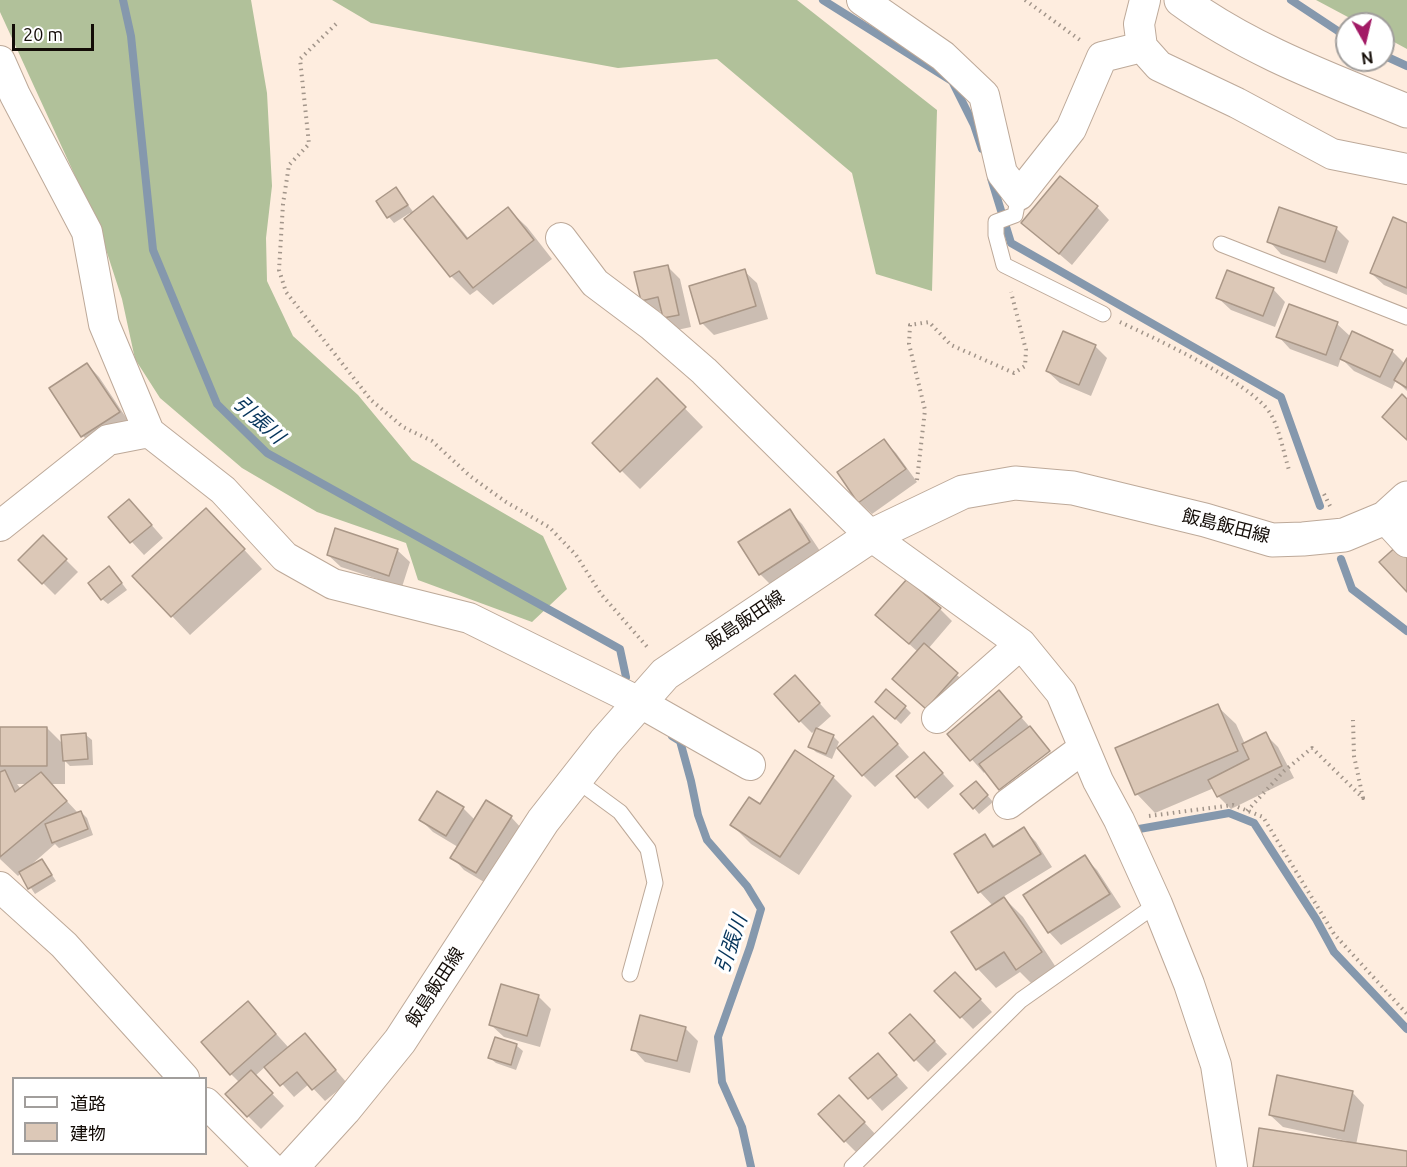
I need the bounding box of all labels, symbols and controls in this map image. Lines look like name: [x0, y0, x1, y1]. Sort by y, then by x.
scale bar: [15, 12, 98, 50]
north arrow: [1335, 12, 1395, 72]
text: 20 m: [23, 24, 63, 44]
text: N: [1360, 48, 1374, 68]
water label: 引張川: [229, 391, 289, 449]
street label: 飯島飯田線: [1180, 505, 1272, 547]
street label: 飯島飯田線: [702, 586, 788, 654]
water label: 引張川: [710, 912, 752, 976]
street label: 飯島飯田線: [401, 943, 469, 1031]
legend: [12, 1077, 207, 1155]
text: 道路: [70, 1093, 106, 1113]
text: 建物: [70, 1123, 106, 1143]

